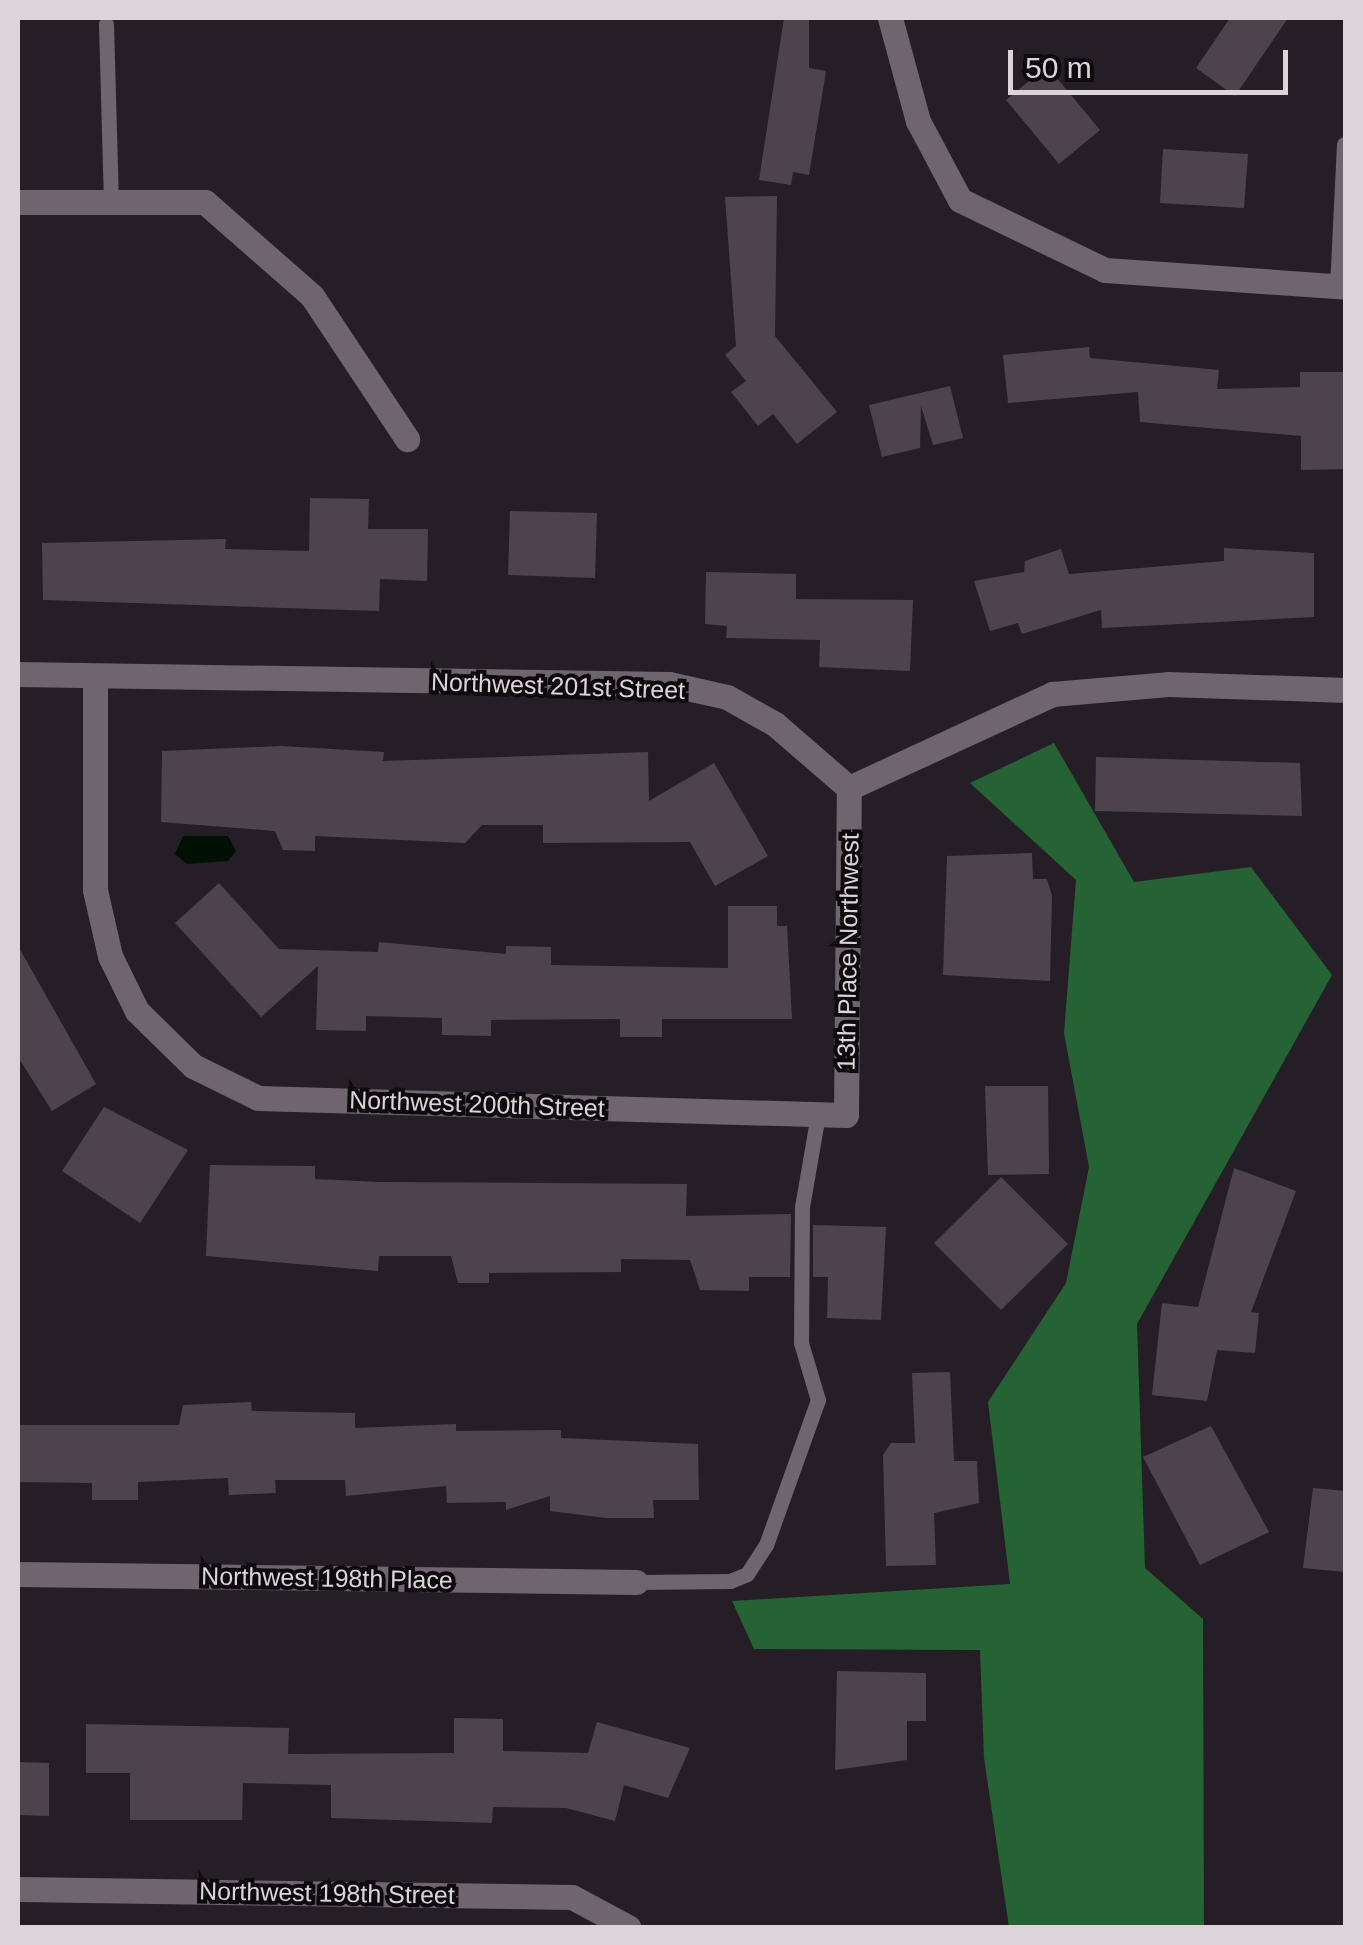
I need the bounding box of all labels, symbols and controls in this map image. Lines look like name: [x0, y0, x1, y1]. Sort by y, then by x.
scale bar: [1013, 30, 1293, 92]
text: 50 m: [1025, 51, 1092, 84]
street label: Northwest 201st Street: [430, 667, 686, 705]
street label: 13th Place Northwest: [831, 833, 865, 1071]
street label: Northwest 200th Street: [349, 1085, 605, 1123]
street label: Northwest 198th Place: [201, 1561, 453, 1595]
street label: Northwest 198th Street: [199, 1876, 455, 1910]

